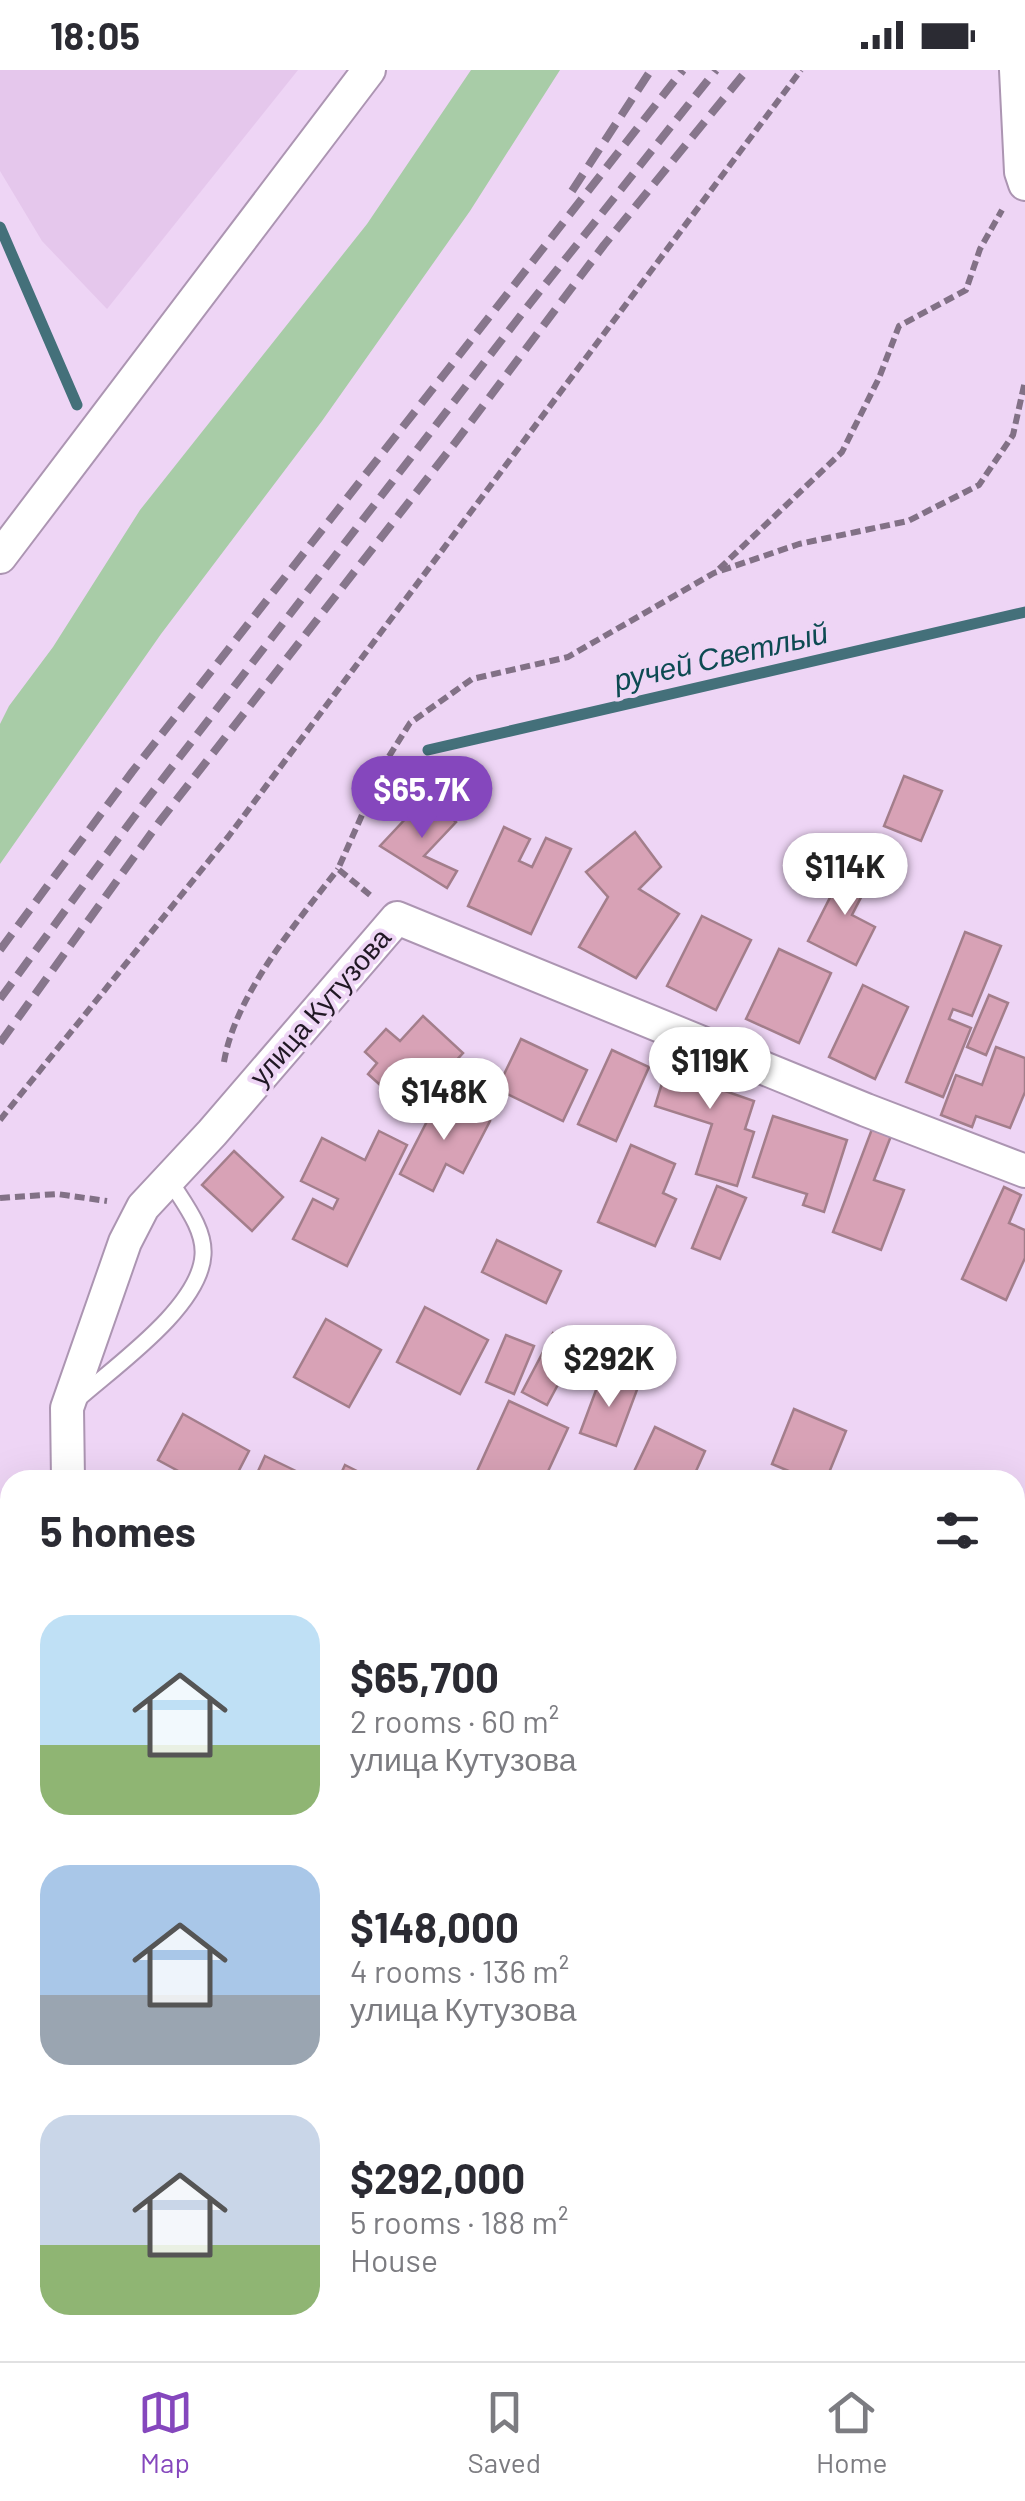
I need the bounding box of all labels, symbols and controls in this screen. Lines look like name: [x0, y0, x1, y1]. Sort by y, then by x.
text: 18:05: [50, 12, 140, 58]
water label: ручей Светлый: [609, 613, 831, 697]
pin: $65.7K: [341, 756, 503, 841]
text: $65.7K: [373, 769, 471, 807]
pin: $114K: [775, 833, 915, 918]
text: $114K: [805, 846, 885, 884]
street label: улица Кутузова: [241, 920, 397, 1092]
pin: $119K: [640, 1027, 780, 1112]
text: $119K: [671, 1040, 749, 1078]
pin: $148K: [374, 1058, 514, 1143]
text: $148K: [401, 1071, 487, 1109]
pin: $292K: [539, 1325, 679, 1410]
text: $292K: [563, 1338, 655, 1376]
icon: filters: [930, 1503, 985, 1558]
text: 5 homes: [40, 1505, 196, 1555]
text: $65,700: [350, 1651, 499, 1701]
icon: home: [120, 1655, 240, 1775]
text: 2 rooms · 60 m²: [350, 1701, 559, 1739]
text: улица Кутузова: [350, 1739, 577, 1777]
text: $148,000: [350, 1901, 519, 1951]
icon: home: [120, 1905, 240, 2025]
text: 4 rooms · 136 m²: [350, 1951, 569, 1989]
text: улица Кутузова: [350, 1989, 577, 2027]
text: $292,000: [350, 2152, 525, 2202]
icon: home: [120, 2155, 240, 2275]
text: 5 rooms · 188 m²: [350, 2202, 568, 2240]
text: House: [350, 2240, 438, 2278]
tab: Map: [138, 2385, 193, 2479]
tab: Saved: [468, 2385, 541, 2479]
tab: Home: [816, 2385, 887, 2479]

